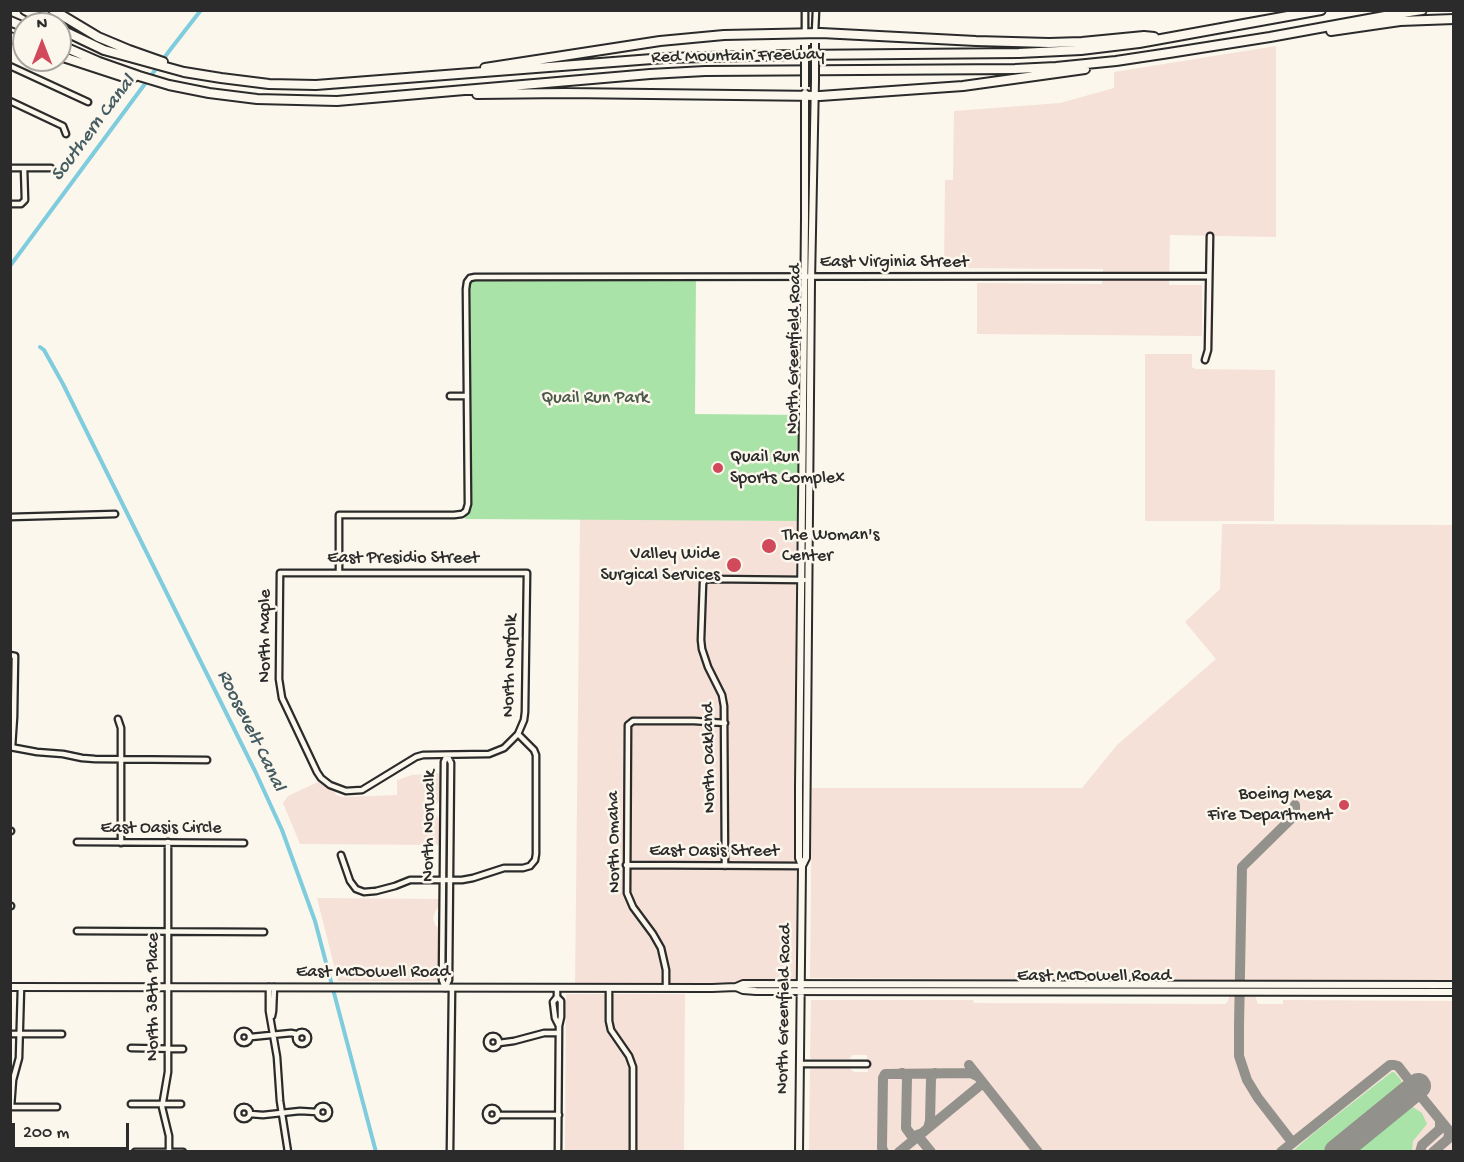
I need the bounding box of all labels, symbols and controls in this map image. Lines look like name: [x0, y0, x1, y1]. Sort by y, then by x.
north arrow: [12, 12, 72, 72]
text: N: [37, 16, 47, 35]
street label: Red Mountain Freeway: [651, 45, 825, 69]
water label: Southern Canal: [46, 71, 142, 187]
street label: East Virginia Street: [820, 252, 968, 274]
street label: North Greenfield Road: [783, 264, 807, 434]
park label: Quail Run Park: [541, 388, 649, 410]
place label: Quail Run Sports Complex: [730, 447, 845, 490]
marker: Quail Run Sports Complex: [711, 461, 725, 475]
place label: The Woman's Center: [782, 525, 879, 568]
marker: The Woman's Center: [760, 537, 778, 555]
place label: Valley Wide Surgical Services: [600, 544, 720, 586]
street label: East Presidio Street: [327, 548, 479, 570]
marker: Valley Wide Surgical Services: [725, 556, 743, 574]
street label: North Maple: [255, 589, 277, 683]
street label: North Norfolk: [498, 614, 524, 718]
water label: Roosevelt Canal: [210, 666, 290, 796]
street label: North Oakland: [698, 702, 722, 814]
street label: North Norwalk: [418, 770, 442, 882]
place label: Boeing Mesa Fire Department: [1207, 784, 1332, 826]
street label: North Omaha: [603, 791, 627, 893]
marker: Boeing Mesa Fire Department: [1337, 798, 1351, 812]
street label: East Oasis Circle: [100, 818, 222, 840]
street label: East Oasis Street: [649, 841, 779, 863]
street label: North Greenfield Road: [773, 924, 797, 1094]
street label: North 38th Place: [143, 933, 165, 1061]
street label: East McDowell Road: [296, 962, 450, 984]
street label: East McDowell Road: [1017, 966, 1171, 988]
scale bar: [15, 1111, 132, 1149]
text: 200 m: [23, 1123, 69, 1144]

